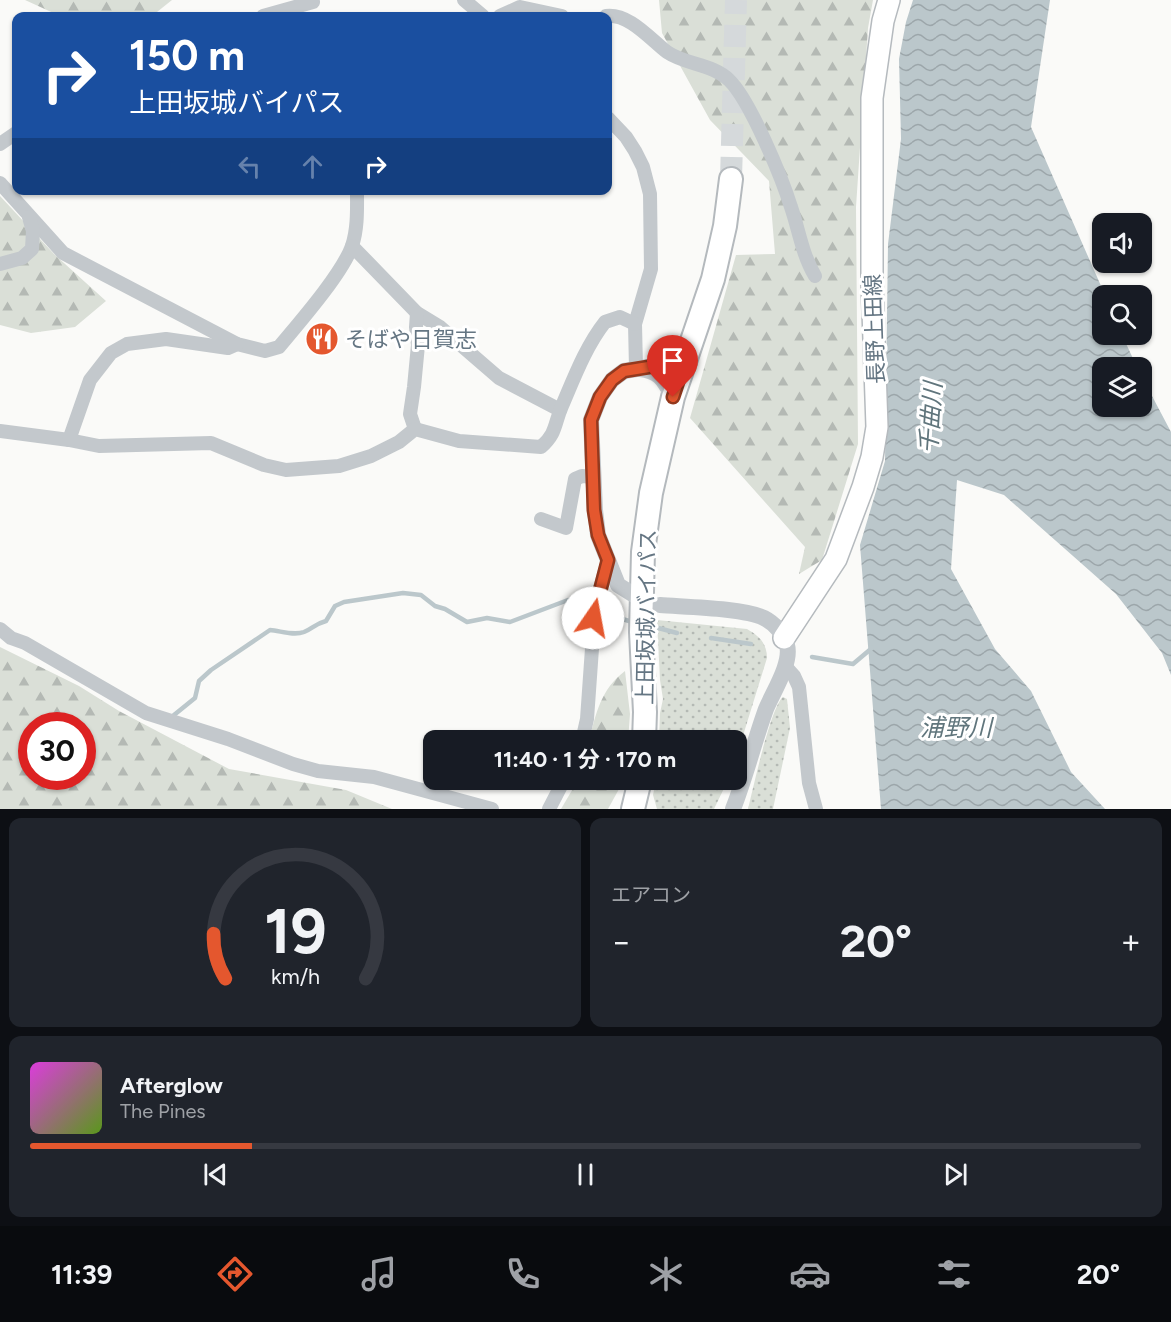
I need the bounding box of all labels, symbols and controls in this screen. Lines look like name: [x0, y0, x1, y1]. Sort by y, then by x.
text: 150 m: [129, 30, 245, 81]
icon: right: [30, 36, 108, 114]
text: 上田坂城バイパス: [129, 86, 344, 119]
icon: left: [233, 150, 266, 183]
icon: ahead: [296, 150, 329, 183]
icon: right: [359, 150, 392, 183]
map controls: [1092, 213, 1152, 417]
button: sound: [1092, 213, 1152, 273]
street label: 長野上田線: [859, 274, 890, 384]
button: search: [1092, 285, 1152, 345]
restaurant icon: そばや日賀志: [304, 321, 340, 357]
place label: そばや日賀志: [345, 326, 477, 353]
pin: [647, 335, 698, 397]
icon: arrive: [656, 344, 689, 377]
button: layers: [1092, 357, 1152, 417]
water label: 千曲川: [914, 378, 948, 455]
street label: 上田坂城バイパス: [631, 529, 662, 705]
position arrow: [561, 586, 625, 650]
speed limit sign: 30: [18, 712, 96, 790]
water label: 浦野川: [920, 713, 995, 742]
text: 11:40 · 1 分 · 170 m: [494, 746, 676, 773]
text: エアコン: [611, 883, 691, 907]
text: 19: [264, 894, 326, 969]
text: 20°: [840, 914, 912, 968]
text: −: [611, 922, 632, 961]
text: +: [1120, 922, 1141, 961]
text: km/h: [271, 965, 319, 990]
text: Afterglow: [120, 1072, 223, 1099]
text: The Pines: [120, 1099, 206, 1123]
icon: previous: [199, 1158, 232, 1191]
icon: pause: [569, 1158, 602, 1191]
icon: next: [939, 1158, 972, 1191]
icon: directions: [214, 1253, 256, 1295]
icon: music: [358, 1253, 400, 1295]
icon: phone: [502, 1253, 544, 1295]
icon: climate: [645, 1253, 687, 1295]
icon: car: [789, 1253, 831, 1295]
icon: filters: [933, 1253, 975, 1295]
text: 11:39: [51, 1258, 112, 1291]
text: 20°: [1077, 1258, 1120, 1291]

